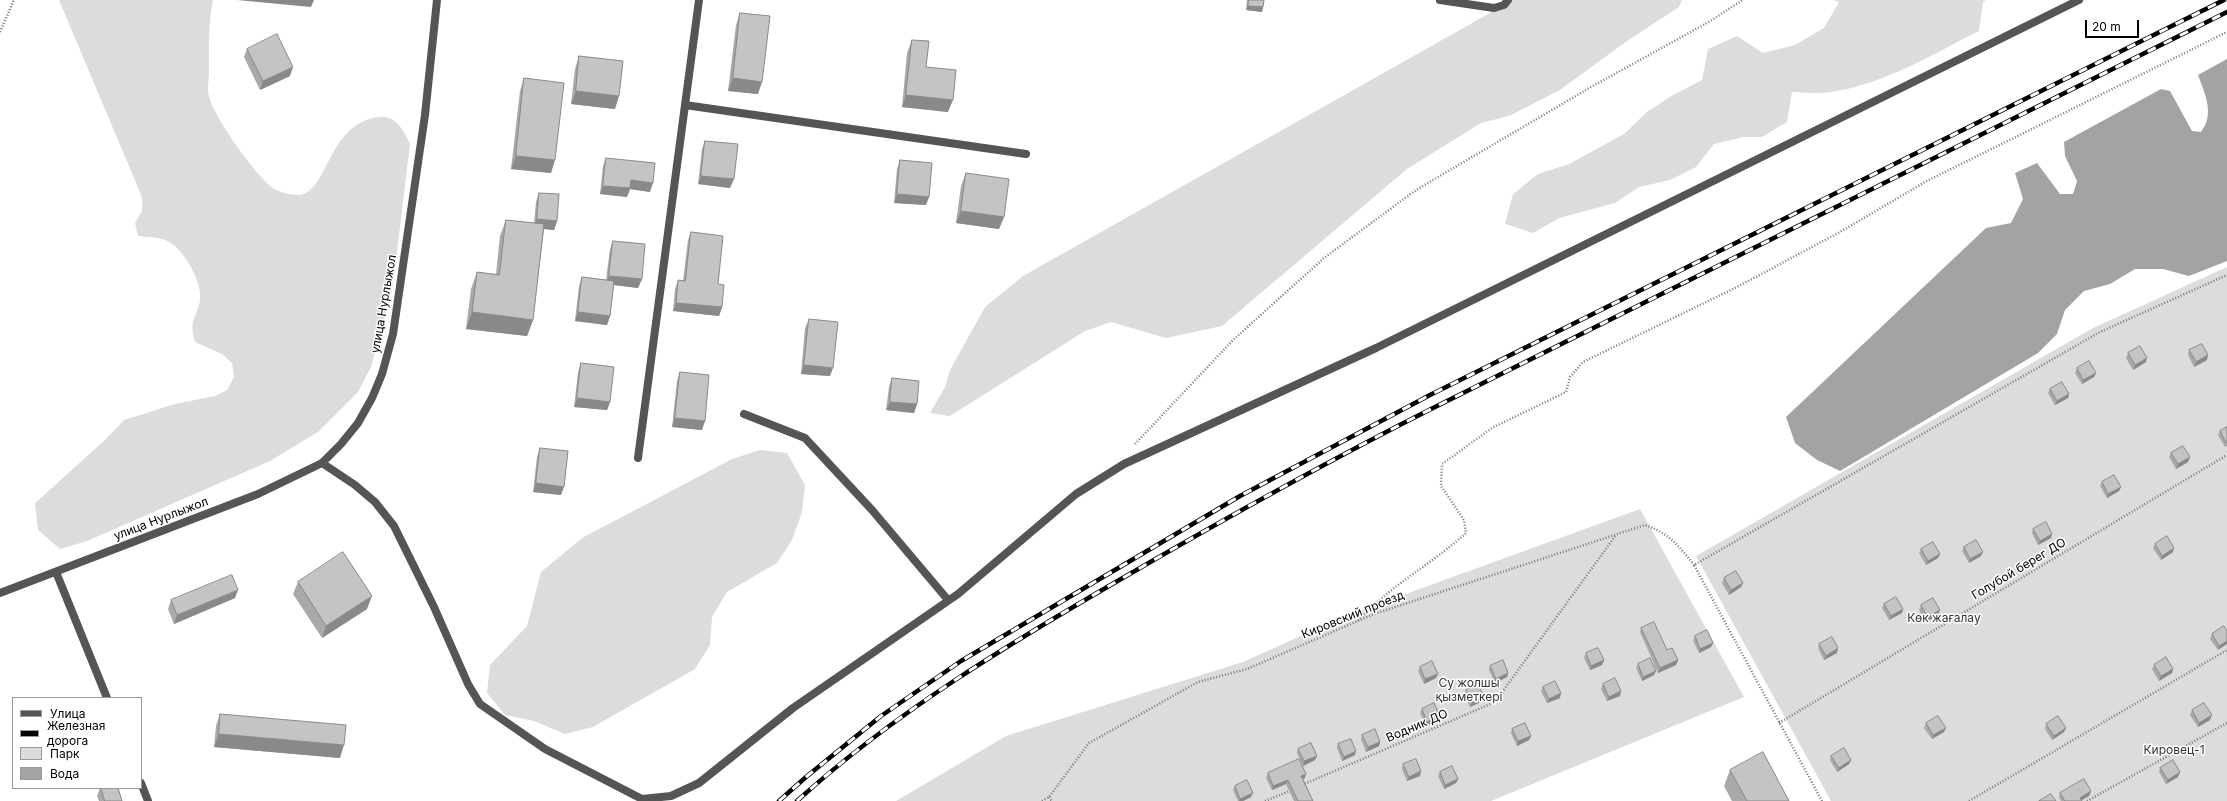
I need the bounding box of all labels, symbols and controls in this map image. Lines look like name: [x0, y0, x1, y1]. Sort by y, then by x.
scale bar: [2087, 12, 2141, 38]
text: 20 m: [2092, 19, 2121, 34]
street label: улица Нурлыжол: [368, 254, 400, 354]
street label: улица Нурлыжол: [112, 494, 210, 544]
street label: Голубой берег ДО: [1969, 535, 2069, 603]
street label: Кировский проезд: [1300, 588, 1406, 642]
park label: Көк жағалау: [1907, 611, 1981, 625]
park label: Су жолшы қызметкері: [1435, 676, 1503, 704]
legend: [12, 697, 142, 789]
text: Улица: [50, 706, 85, 721]
street label: Водник ДО: [1384, 707, 1450, 745]
text: Железная дорога: [47, 718, 105, 748]
park label: Кировец-1: [2143, 743, 2205, 757]
text: Парк: [50, 746, 80, 761]
text: Вода: [50, 766, 79, 781]

